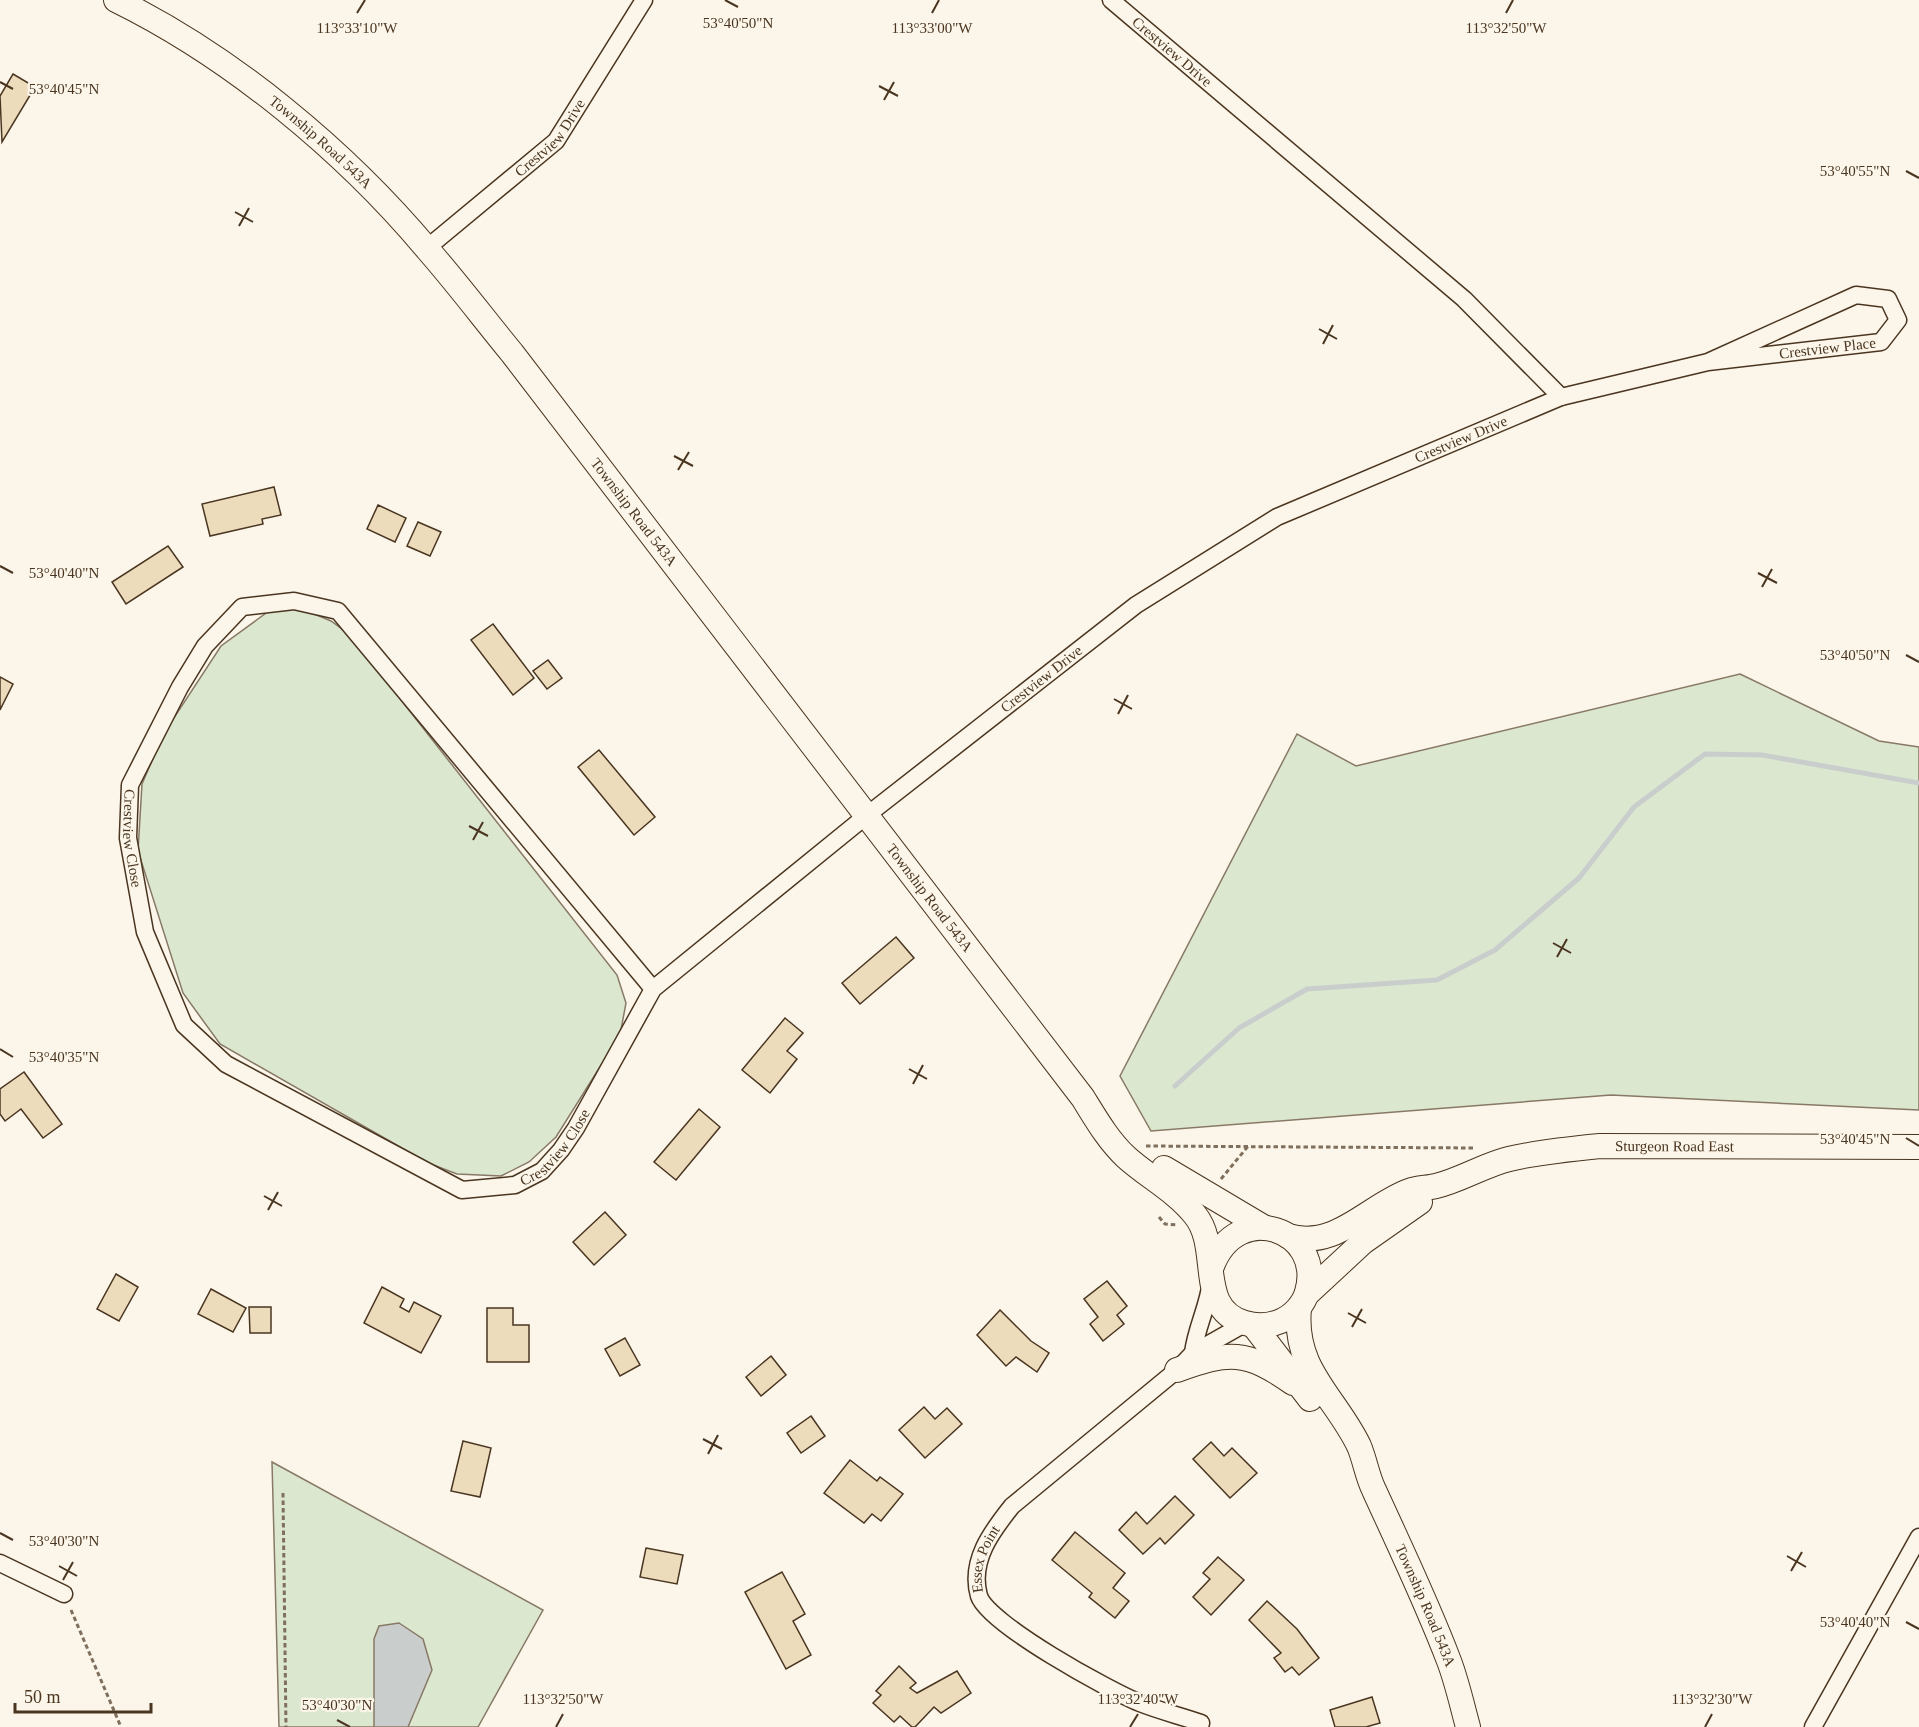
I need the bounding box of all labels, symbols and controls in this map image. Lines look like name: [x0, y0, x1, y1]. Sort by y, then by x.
street label: Crestview Drive: [1129, 14, 1215, 90]
text: 53°40'50"N: [703, 15, 773, 31]
text: 113°33'10"W: [317, 20, 398, 36]
text: 113°33'00"W: [892, 20, 973, 36]
text: 113°32'50"W: [1466, 20, 1547, 36]
text: 53°40'45"N: [29, 81, 99, 97]
street label: Township Road 543A: [266, 92, 375, 192]
street label: Crestview Drive: [512, 96, 588, 180]
text: 53°40'55"N: [1820, 163, 1890, 179]
street label: Crestview Place: [1778, 335, 1877, 362]
street label: Crestview Drive: [1412, 413, 1510, 466]
street label: Township Road 543A: [588, 455, 680, 569]
text: 53°40'40"N: [29, 565, 99, 581]
street label: Crestview Drive: [997, 642, 1085, 716]
text: 53°40'50"N: [1820, 647, 1890, 663]
street label: Crestview Close: [120, 789, 145, 889]
street label: Township Road 543A: [883, 841, 976, 955]
text: 53°40'35"N: [29, 1049, 99, 1065]
street label: Crestview Close: [517, 1106, 593, 1189]
text: 53°40'45"N: [1820, 1131, 1890, 1147]
street label: Sturgeon Road East: [1615, 1138, 1735, 1154]
street label: Essex Point: [969, 1522, 1003, 1594]
text: 53°40'30"N: [29, 1533, 99, 1549]
street label: Township Road 543A: [1392, 1542, 1458, 1669]
text: 53°40'40"N: [1820, 1614, 1890, 1630]
scale bar: [15, 1676, 152, 1714]
text: 50 m: [24, 1687, 61, 1707]
text: 113°32'50"W: [523, 1691, 604, 1707]
text: 113°32'40"W: [1098, 1691, 1179, 1707]
text: 113°32'30"W: [1672, 1691, 1753, 1707]
text: 53°40'30"N: [302, 1697, 372, 1713]

